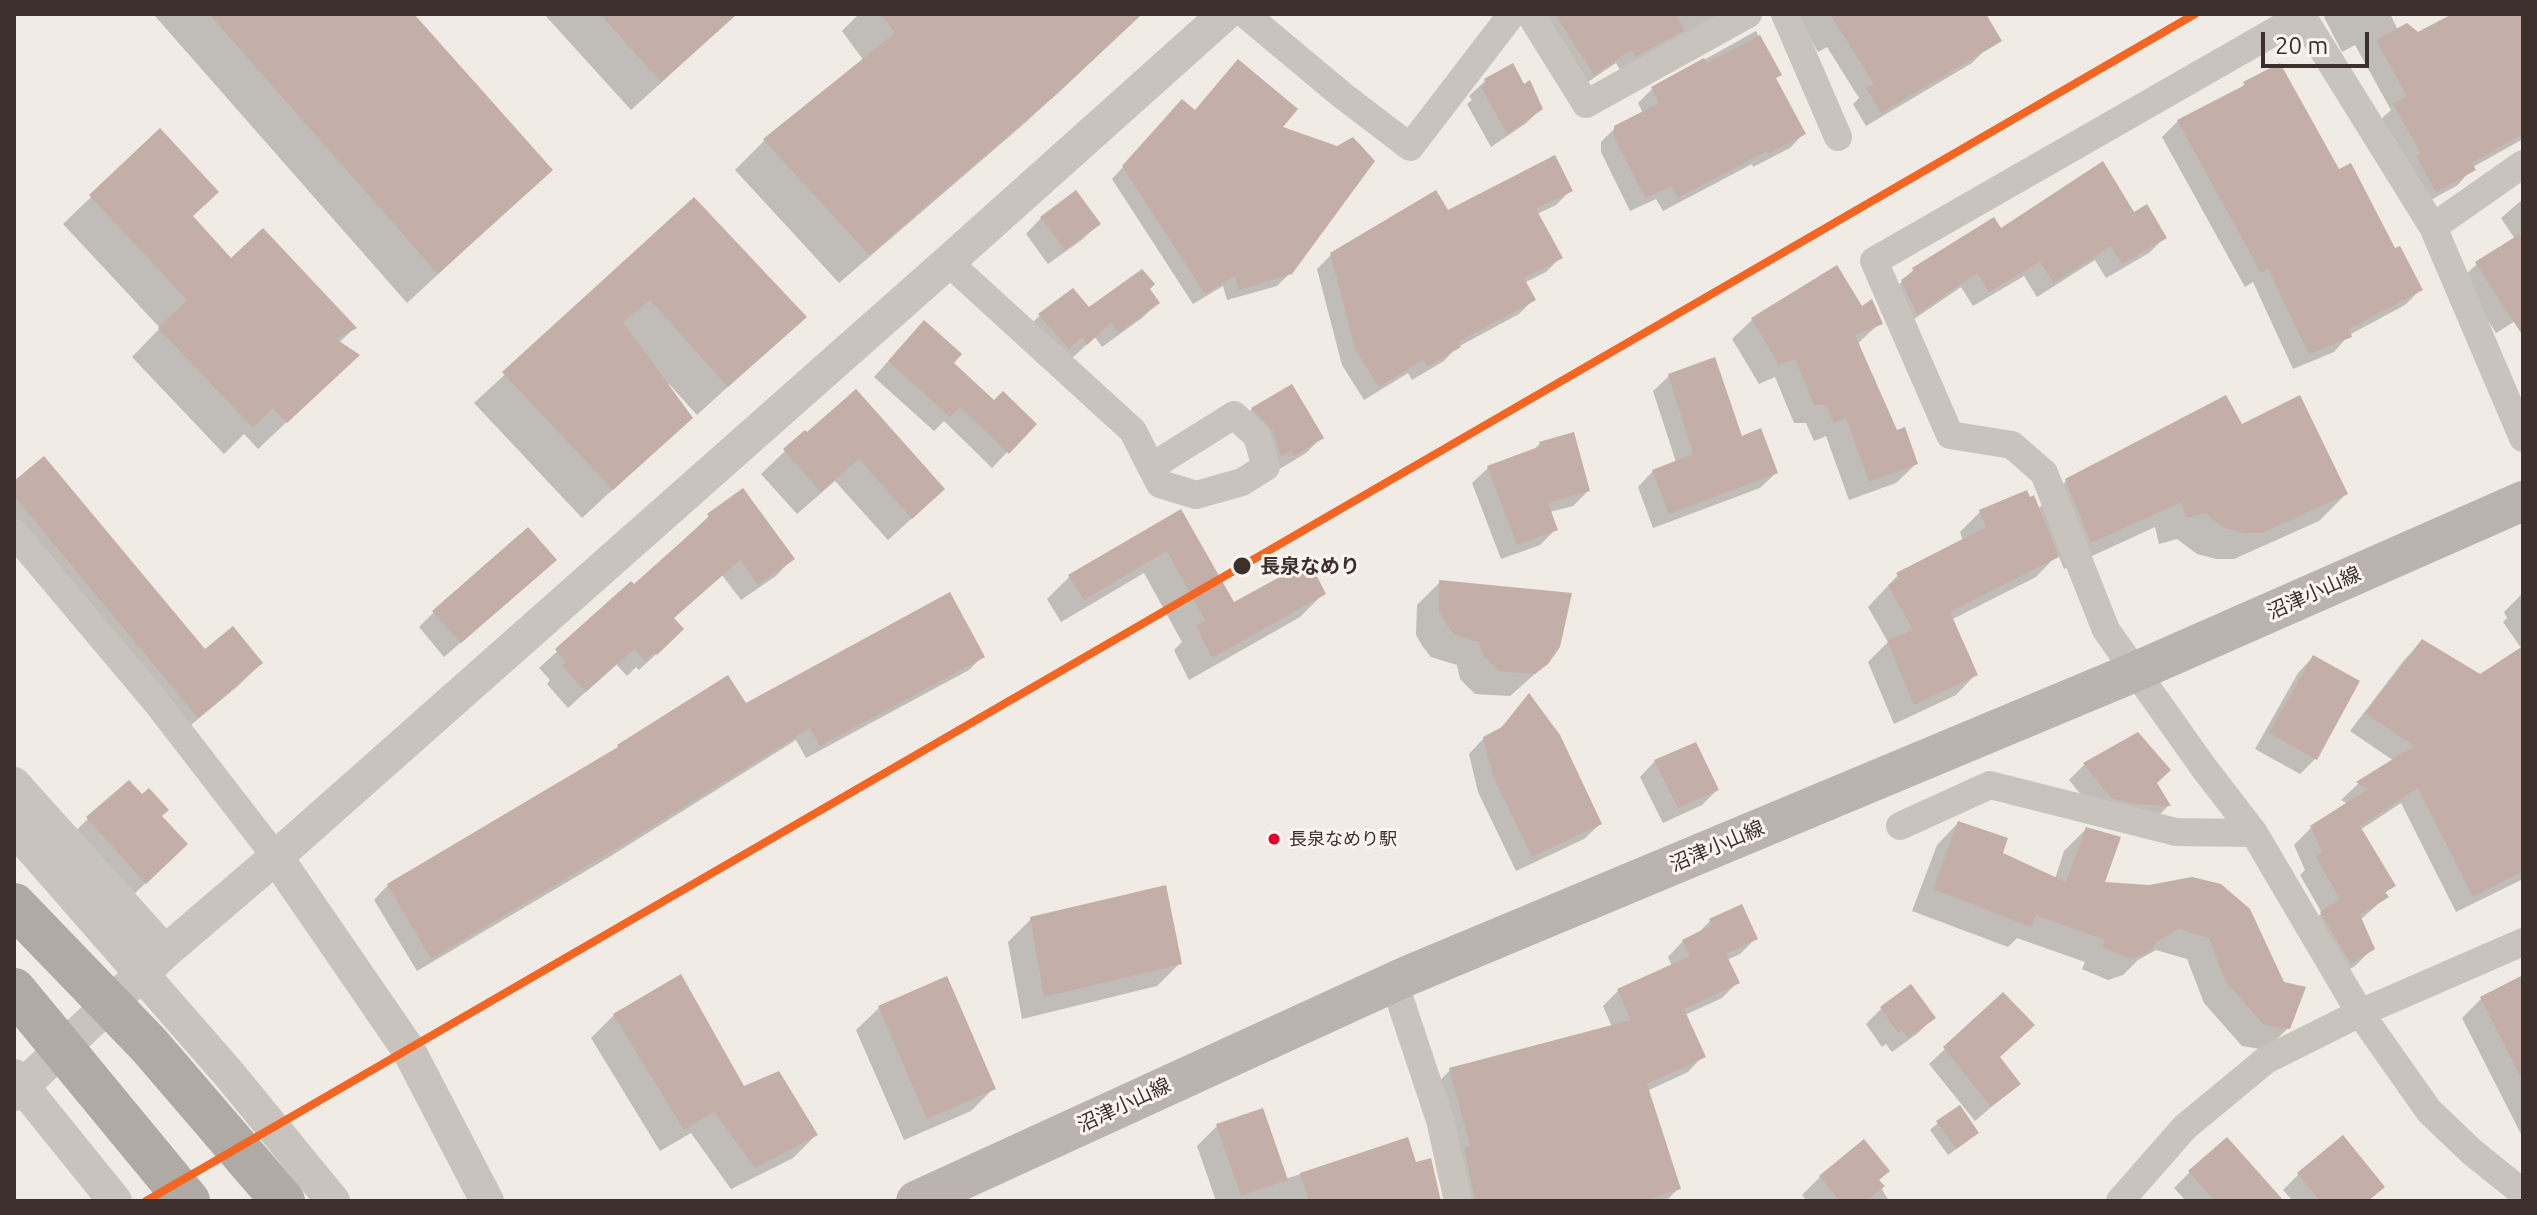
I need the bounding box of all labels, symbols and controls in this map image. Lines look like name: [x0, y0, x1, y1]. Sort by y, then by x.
scale bar: [2265, 16, 2373, 66]
text: 20 m: [2275, 32, 2328, 59]
place label: 長泉なめり: [1260, 554, 1360, 578]
marker: 長泉なめり: [1231, 555, 1253, 577]
street label: 沼津小山線: [2263, 562, 2365, 624]
street label: 沼津小山線: [1666, 815, 1768, 877]
place label: 長泉なめり駅: [1289, 828, 1397, 850]
marker: 長泉なめり駅: [1266, 831, 1282, 847]
street label: 沼津小山線: [1074, 1073, 1174, 1137]

